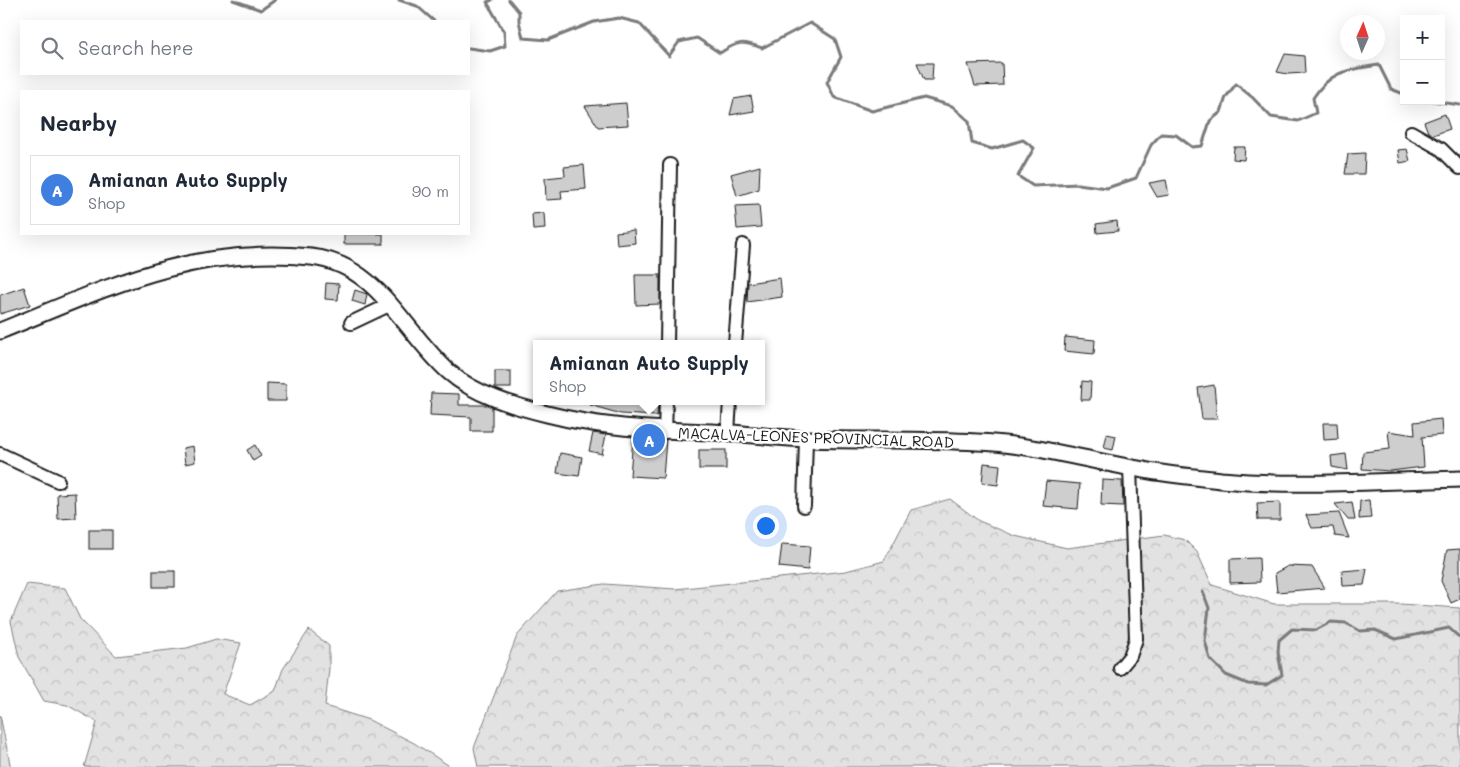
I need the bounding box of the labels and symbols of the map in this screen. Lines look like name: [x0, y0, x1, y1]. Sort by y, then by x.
north arrow: [1340, 15, 1385, 60]
pin: A: [633, 421, 665, 459]
street label: MACALVA-LEONES PROVINCIAL ROAD: [678, 422, 954, 452]
your location: [753, 513, 779, 539]

